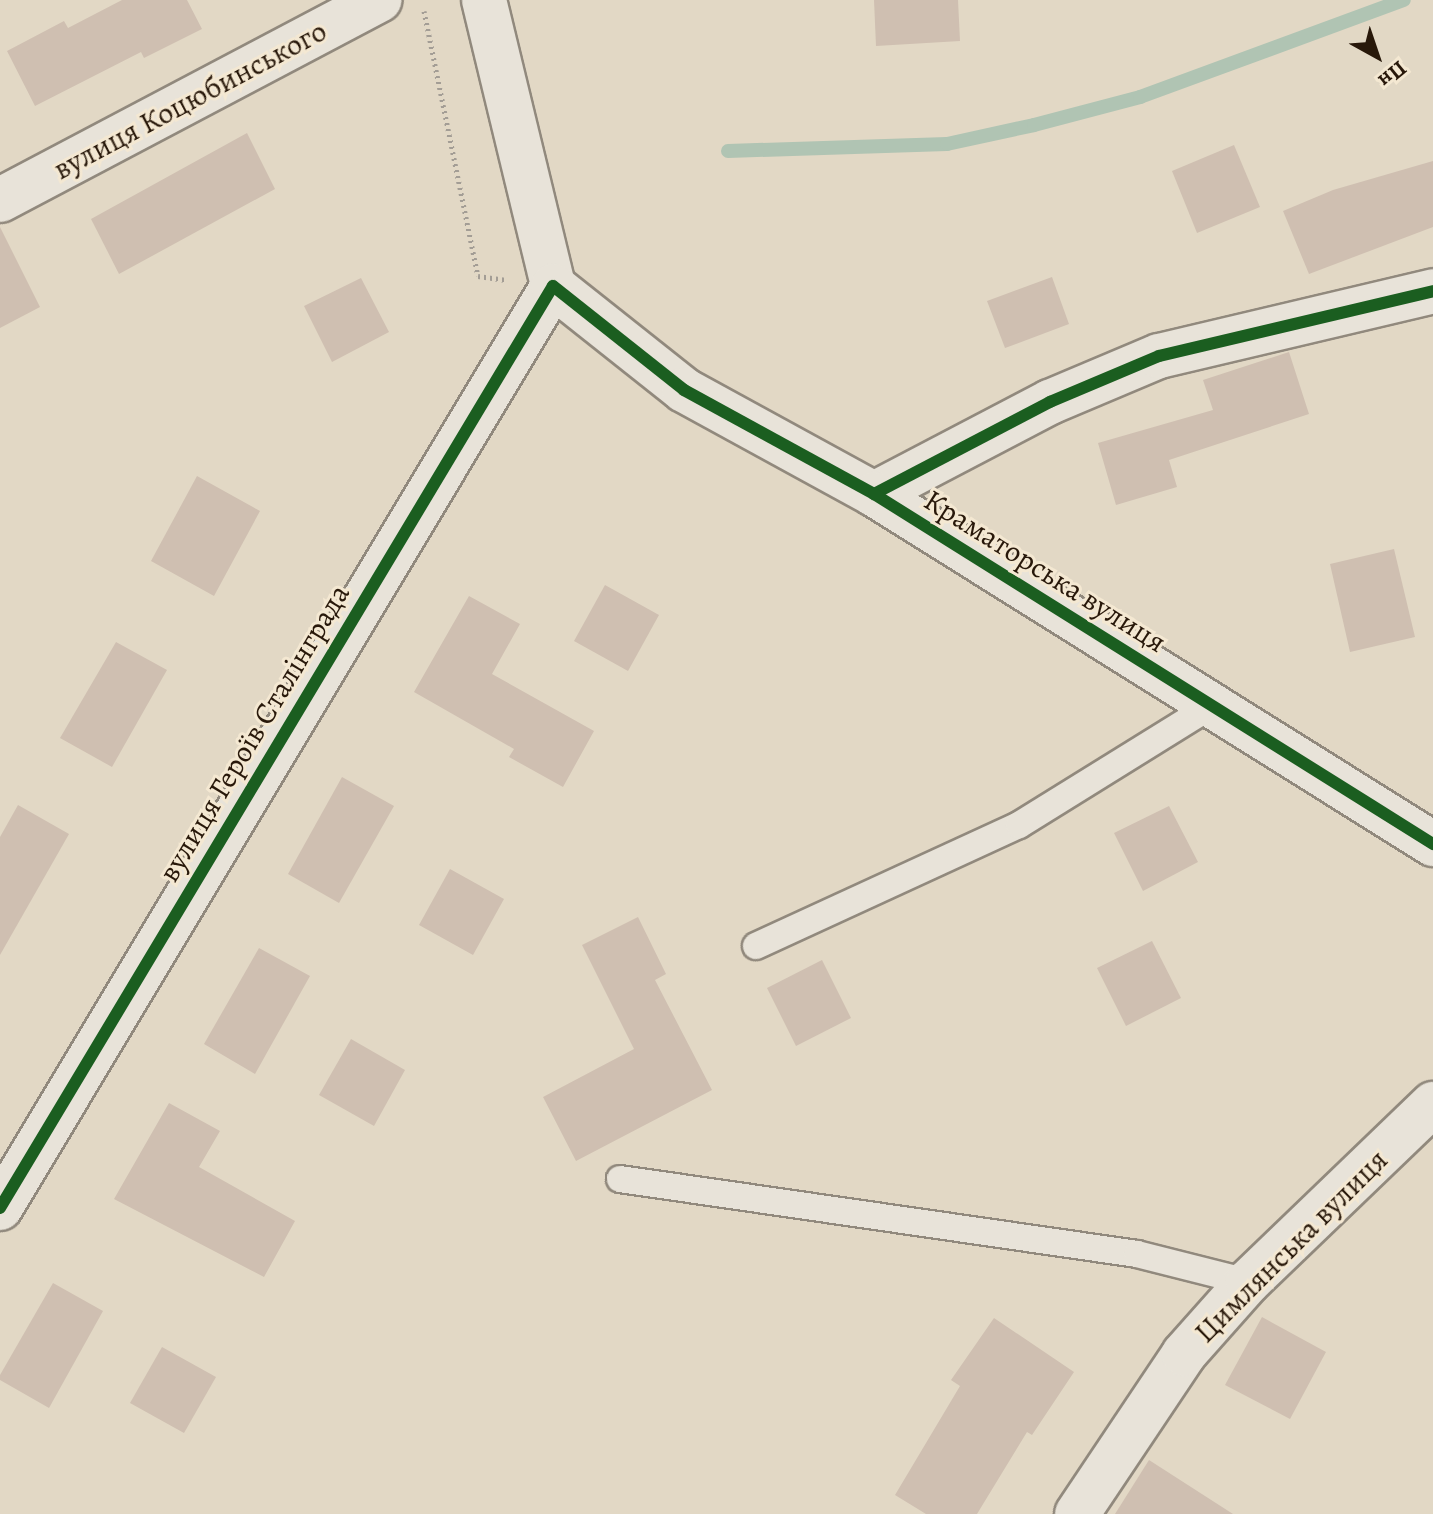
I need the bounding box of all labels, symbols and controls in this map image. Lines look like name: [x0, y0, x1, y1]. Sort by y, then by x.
street label: вулиця Коцюбинського: [47, 13, 333, 187]
north arrow: [1337, 16, 1417, 96]
text: Пн: [1372, 54, 1413, 95]
street label: Краматорська вулиця: [917, 482, 1173, 660]
street label: вулиця Героїв Сталінграда: [151, 578, 357, 888]
street label: Цимлянська вулиця: [1187, 1142, 1395, 1350]

